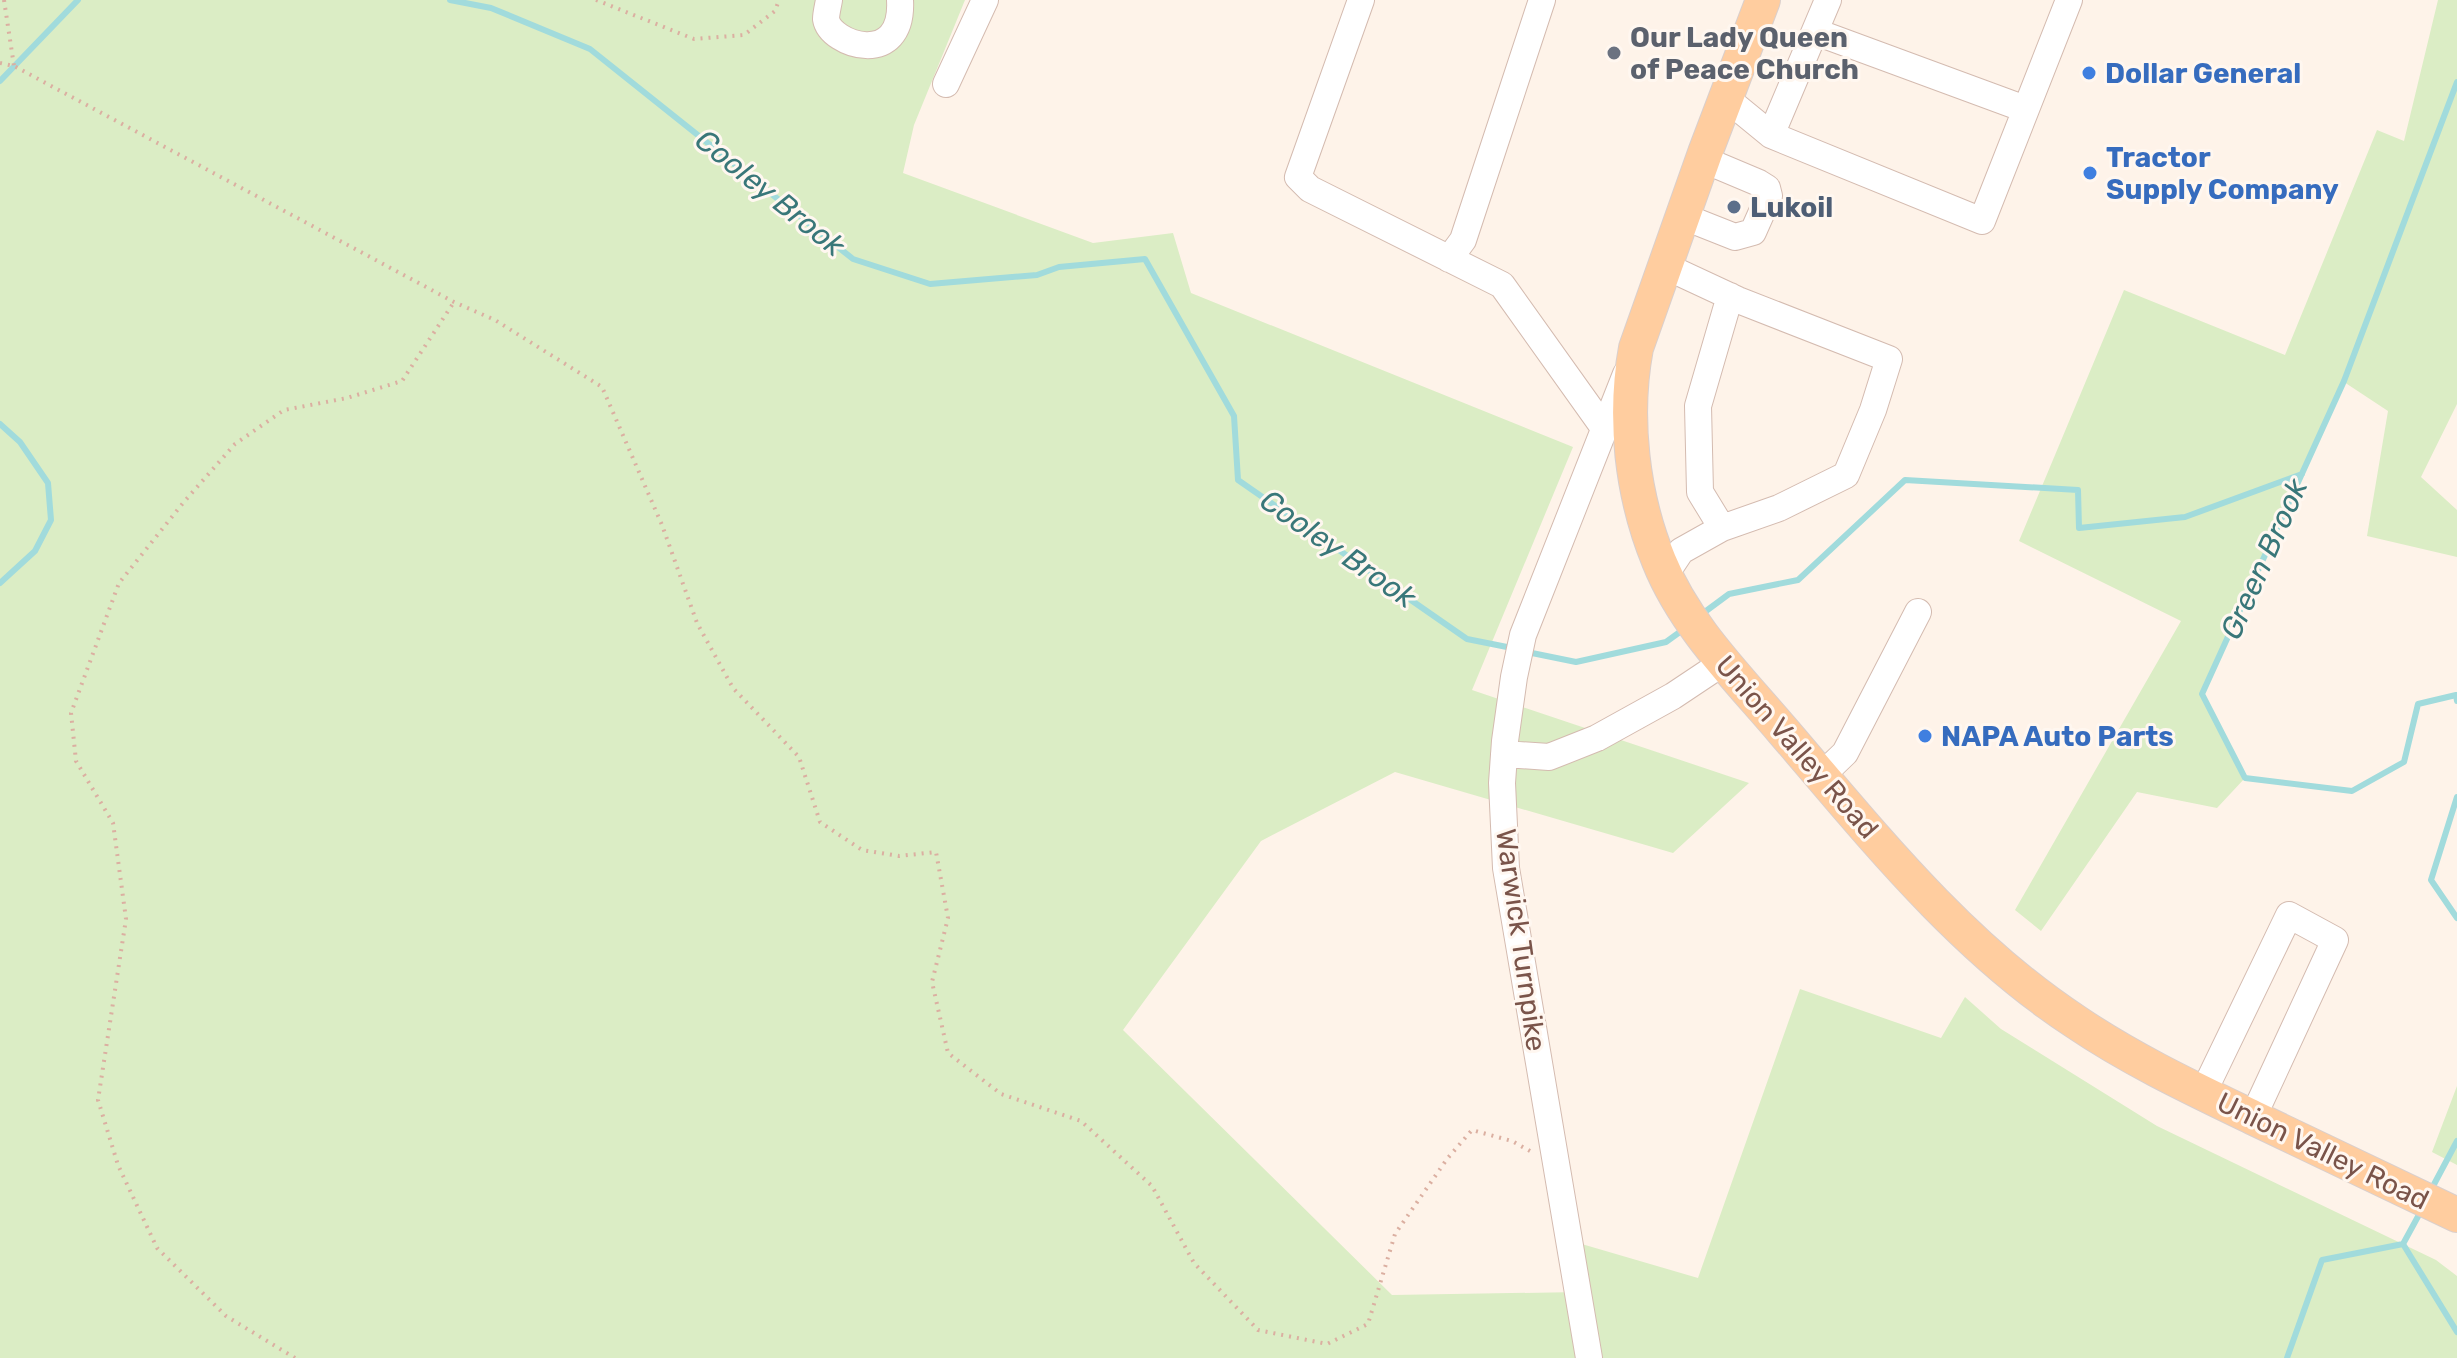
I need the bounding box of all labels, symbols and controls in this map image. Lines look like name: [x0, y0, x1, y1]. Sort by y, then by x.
place label: Our Lady Queen of Peace Church: [1630, 21, 1859, 86]
marker: Our Lady Queen of Peace Church: [1605, 44, 1623, 62]
place label: Dollar General: [2105, 57, 2301, 90]
marker: Dollar General: [2080, 64, 2098, 82]
water label: Cooley Brook: [688, 122, 853, 265]
place label: Tractor Supply Company: [2106, 141, 2339, 206]
marker: Tractor Supply Company: [2081, 164, 2099, 182]
place label: Lukoil: [1750, 191, 1833, 224]
marker: Lukoil: [1725, 198, 1743, 216]
water label: Green Brook: [2213, 473, 2316, 645]
water label: Cooley Brook: [1253, 482, 1423, 616]
street label: Union Valley Road: [1709, 649, 1885, 845]
place label: NAPA Auto Parts: [1941, 720, 2174, 753]
marker: NAPA Auto Parts: [1916, 727, 1934, 745]
street label: Warwick Turnpike: [1489, 827, 1553, 1053]
street label: Union Valley Road: [2212, 1085, 2434, 1217]

